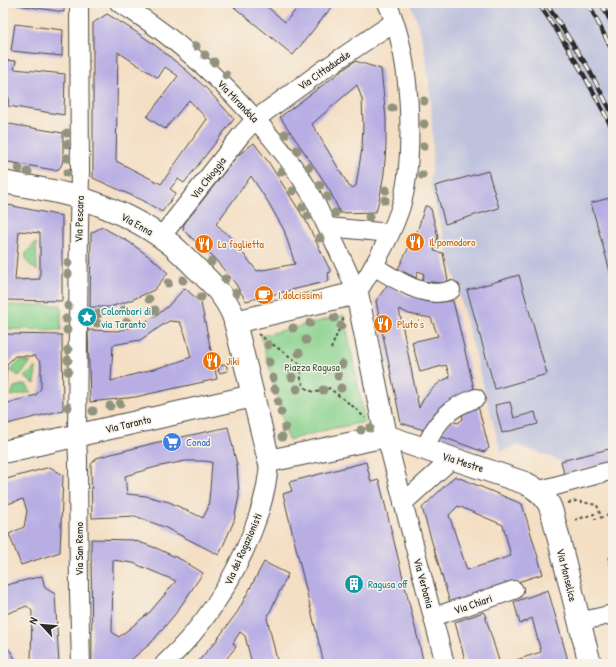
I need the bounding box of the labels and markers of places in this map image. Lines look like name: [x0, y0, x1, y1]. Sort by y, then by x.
restaurant icon: Il pomodoro: [404, 231, 426, 253]
restaurant icon: La foglietta: [193, 233, 215, 255]
place label: Il pomodoro: [429, 235, 476, 249]
place label: La foglietta: [218, 237, 265, 251]
cafe icon: I dolcissimi: [253, 284, 275, 306]
place label: I dolcissimi: [278, 288, 322, 302]
place label: Colombari di via Taranto: [101, 304, 151, 331]
place icon: Colombari di via Taranto: [76, 306, 98, 328]
restaurant icon: Pluto's: [372, 313, 394, 335]
place label: Pluto's: [397, 317, 424, 331]
restaurant icon: Jiki: [201, 350, 223, 372]
place label: Jiki: [226, 354, 240, 368]
supermarket icon: Conad: [161, 431, 183, 453]
place label: Conad: [186, 435, 211, 449]
building icon: Ragusa off: [343, 573, 365, 595]
place label: Ragusa off: [368, 577, 408, 591]

